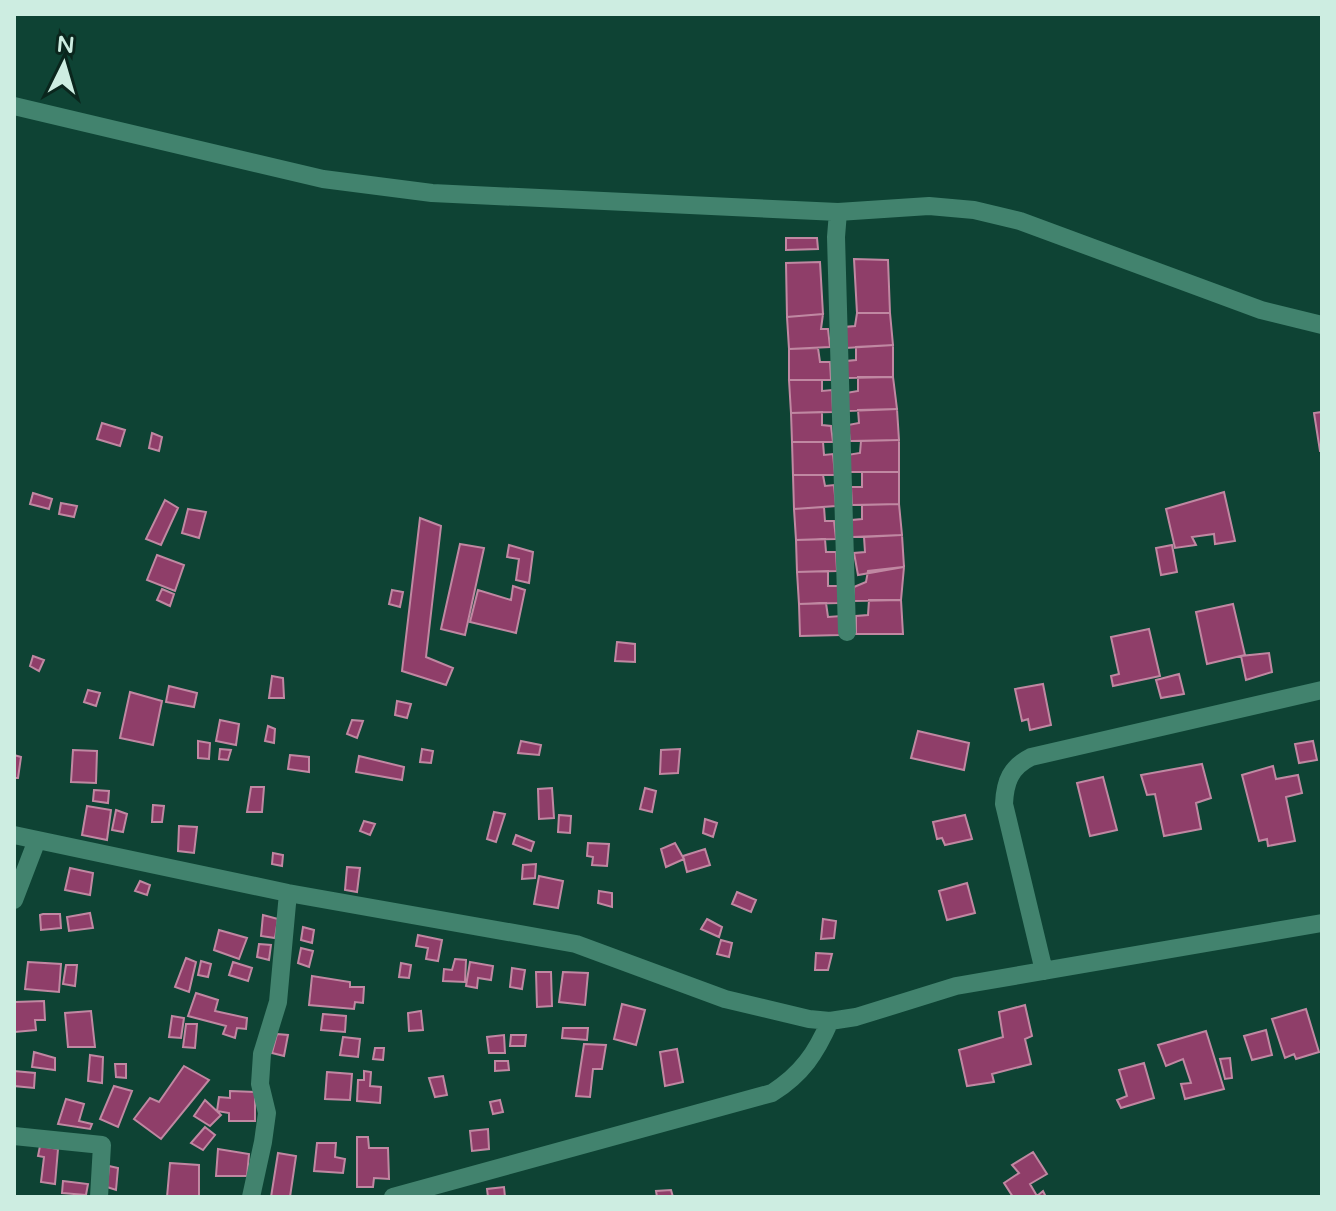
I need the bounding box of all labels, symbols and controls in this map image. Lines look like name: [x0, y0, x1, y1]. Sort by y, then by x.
north arrow: [24, 24, 104, 104]
text: N: [56, 31, 76, 59]

